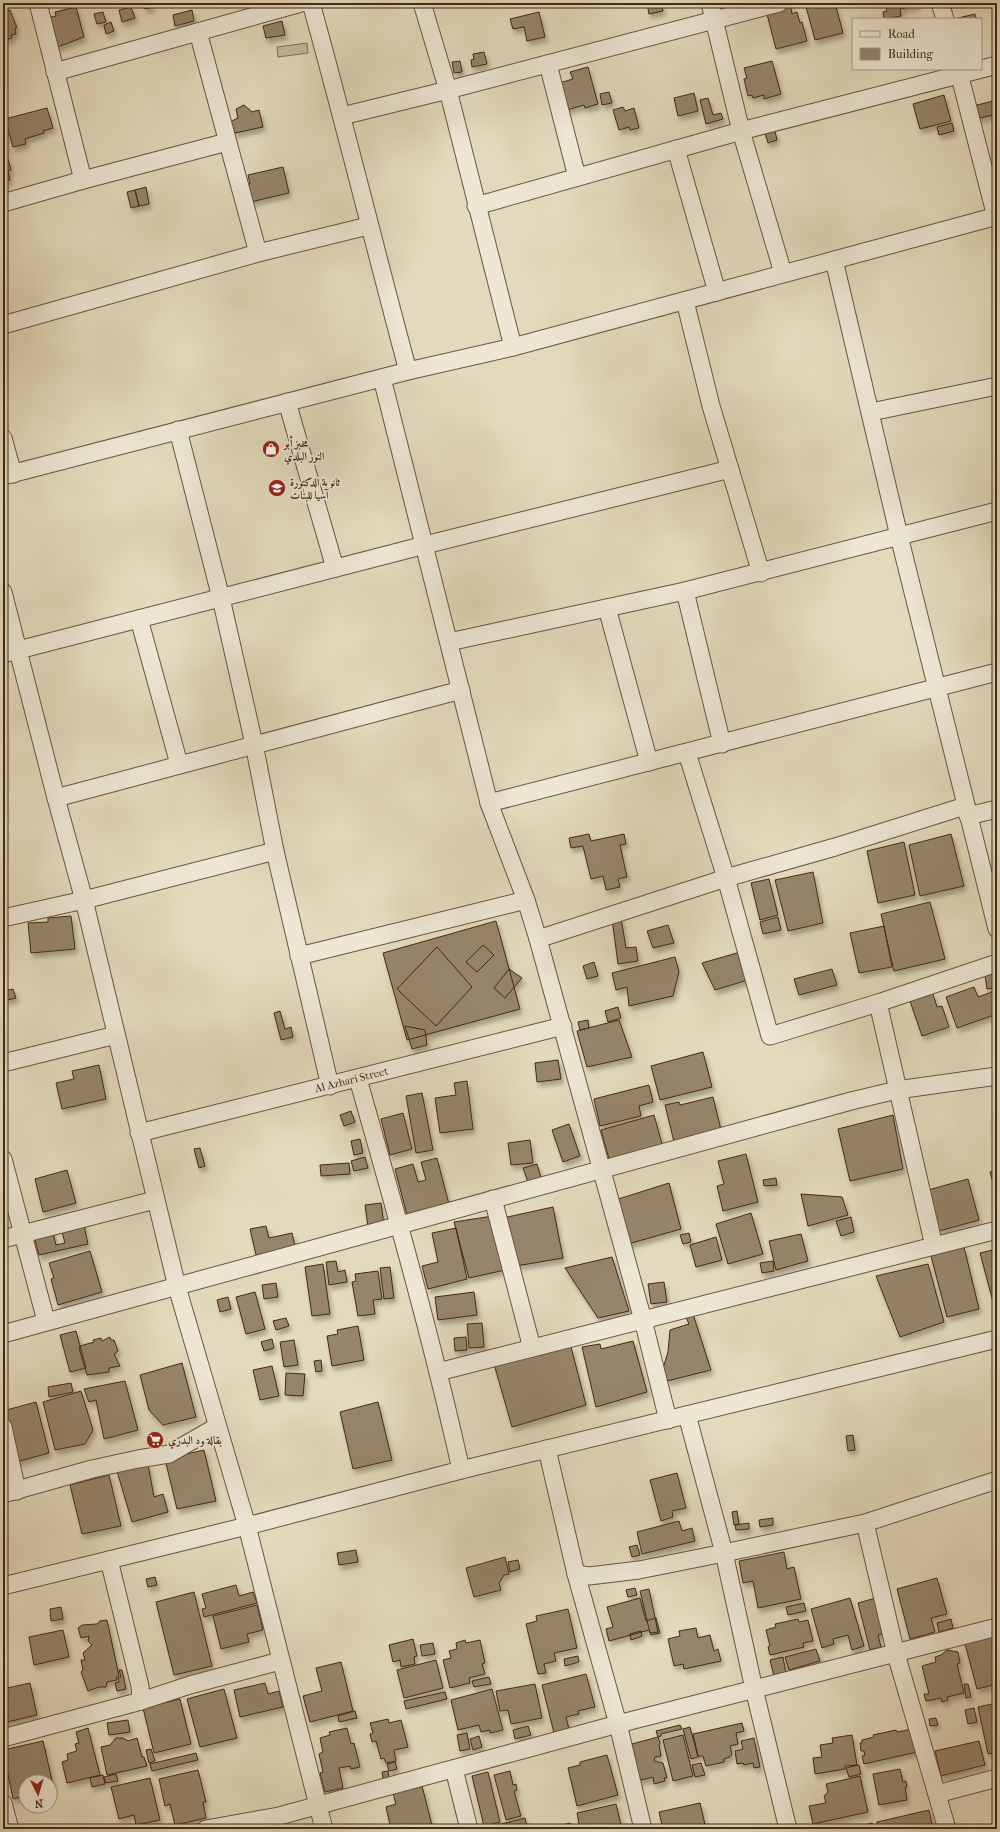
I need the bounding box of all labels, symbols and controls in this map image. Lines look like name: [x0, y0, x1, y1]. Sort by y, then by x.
legend: [852, 18, 982, 70]
text: Road: [888, 27, 915, 41]
text: Building: [888, 47, 933, 61]
place label: مخبز أبو النور البلدي: [283, 435, 324, 465]
shop icon: مخبز أبو النور البلدي: [261, 439, 281, 459]
place label: ثانوية الدكتورة آسيا للبنات: [290, 476, 341, 502]
school or university icon: ثانوية الدكتورة آسيا للبنات: [267, 478, 287, 498]
street label: Al Azhari Street: [312, 1064, 390, 1096]
supermarket icon: بقالة ود البدري: [145, 1430, 165, 1450]
place label: بقالة ود البدري: [168, 1434, 222, 1449]
north arrow: [18, 1774, 58, 1814]
text: N: [33, 1797, 44, 1810]

